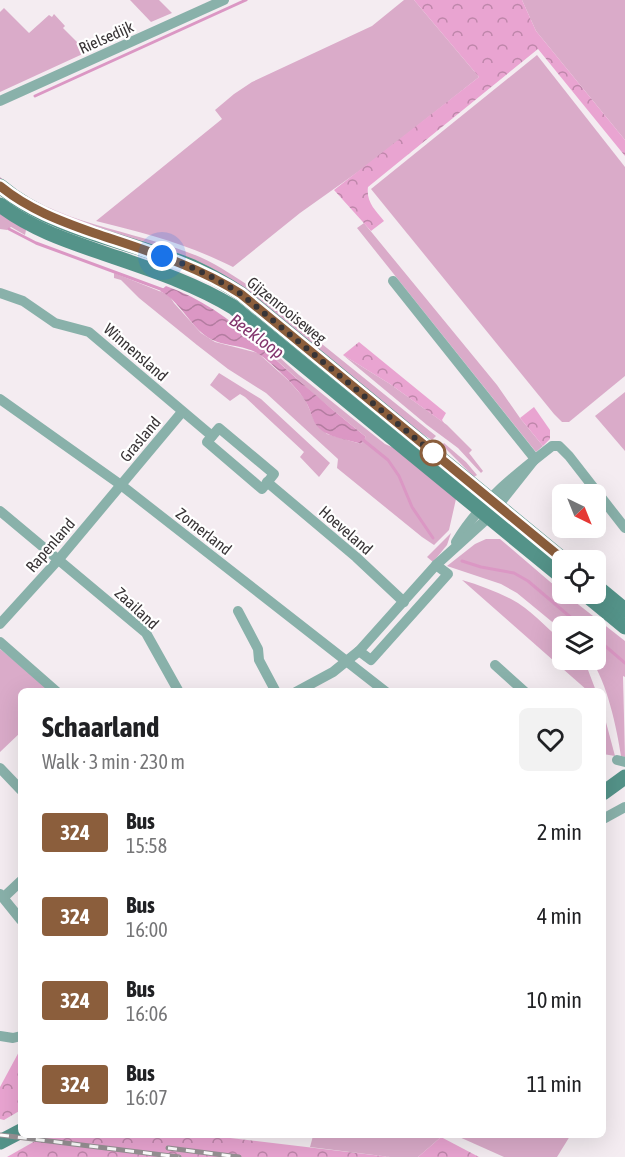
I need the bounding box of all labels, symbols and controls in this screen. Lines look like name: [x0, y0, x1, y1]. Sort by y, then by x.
street label: Rielsedijk: [76, 17, 137, 58]
your location: [147, 241, 177, 271]
street label: Gijzenrooiseweg: [243, 273, 330, 348]
water label: Beekloop: [226, 309, 288, 363]
street label: Winnensland: [100, 319, 172, 385]
street label: Grasland: [116, 413, 164, 465]
unlabelled marker: [420, 440, 446, 466]
north arrow: [552, 484, 606, 538]
map controls: [552, 484, 606, 670]
street label: Hoeveland: [316, 502, 376, 558]
street label: Zomerland: [173, 504, 235, 558]
street label: Rapenland: [22, 515, 79, 576]
button: locate: [552, 550, 606, 604]
street label: Zaailand: [112, 583, 162, 633]
button: layers: [552, 616, 606, 670]
button: heart: [519, 708, 582, 771]
text: Schaarland: [42, 711, 159, 743]
text: Walk · 3 min · 230 m: [42, 750, 185, 773]
text: Bus: [126, 808, 155, 834]
text: 2 min: [537, 819, 582, 845]
text: 324: [60, 820, 90, 844]
text: 15:58: [126, 834, 167, 857]
text: Bus: [126, 892, 155, 918]
text: 4 min: [537, 903, 582, 929]
text: 324: [60, 904, 90, 928]
text: 16:00: [126, 918, 168, 941]
text: Bus: [126, 976, 155, 1002]
text: 10 min: [527, 987, 582, 1013]
text: 324: [60, 988, 90, 1012]
text: 16:06: [126, 1002, 168, 1025]
text: Bus: [126, 1060, 155, 1086]
text: 11 min: [527, 1071, 582, 1097]
text: 324: [60, 1072, 90, 1096]
text: 16:07: [126, 1086, 168, 1109]

